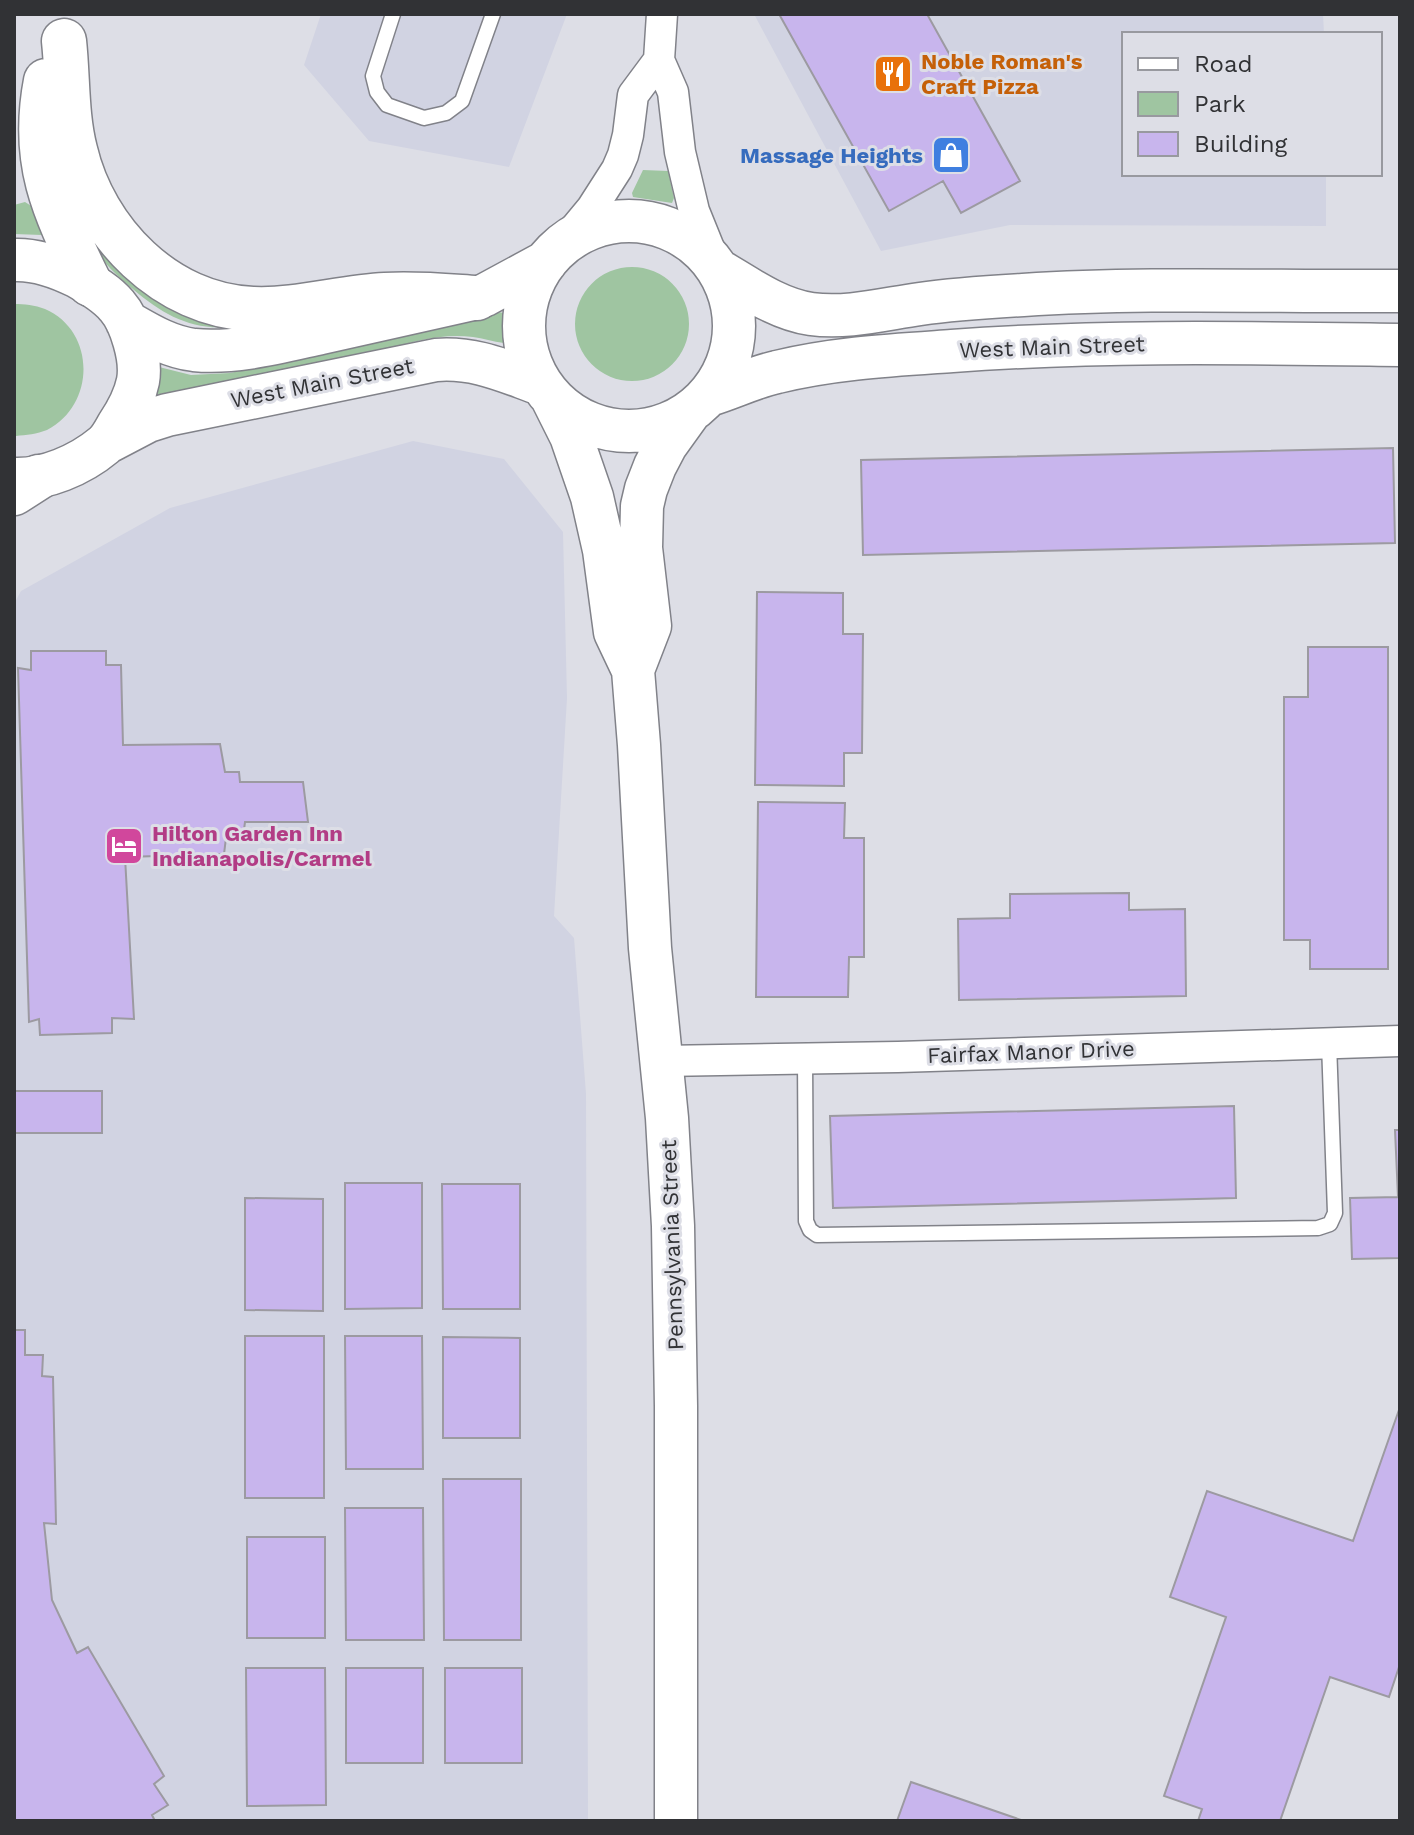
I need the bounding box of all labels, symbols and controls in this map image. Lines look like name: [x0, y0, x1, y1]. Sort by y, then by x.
legend: [1122, 32, 1382, 176]
place label: Noble Roman's Craft Pizza: [921, 49, 1083, 99]
text: Road: [1194, 50, 1253, 78]
restaurant icon: Noble Roman's Craft Pizza: [872, 53, 914, 95]
text: Park: [1194, 90, 1246, 118]
text: Building: [1194, 130, 1287, 158]
shop icon: Massage Heights: [930, 134, 972, 176]
place label: Massage Heights: [740, 143, 923, 168]
street label: West Main Street: [959, 331, 1145, 363]
street label: West Main Street: [228, 353, 416, 413]
place label: Hilton Garden Inn Indianapolis/Carmel: [152, 821, 372, 871]
hotel icon: Hilton Garden Inn Indianapolis/Carmel: [103, 825, 145, 867]
street label: Fairfax Manor Drive: [927, 1036, 1135, 1068]
street label: Pennsylvania Street: [656, 1139, 688, 1351]

